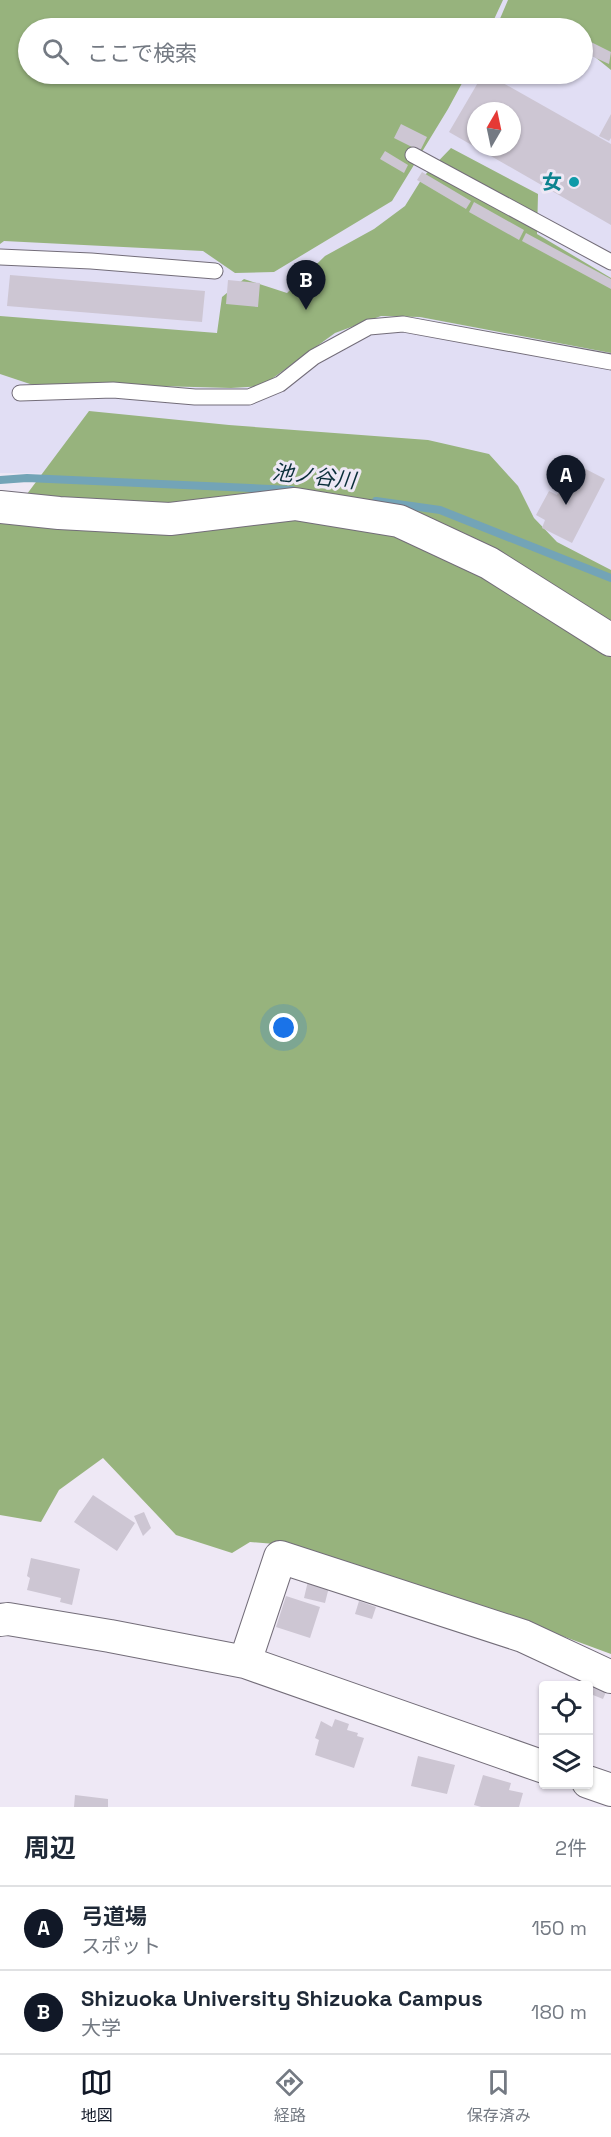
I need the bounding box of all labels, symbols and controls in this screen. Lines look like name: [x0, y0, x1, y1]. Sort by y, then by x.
search box: [18, 18, 593, 84]
icon: search: [39, 35, 72, 68]
text: ここで検索: [87, 39, 197, 67]
north arrow: [467, 102, 521, 156]
place label: 女: [542, 169, 562, 195]
marker: 女: [567, 175, 581, 189]
pin: B: [286, 260, 326, 310]
pin: A: [546, 456, 586, 505]
water label: 池ノ谷川: [271, 458, 359, 494]
your location: [269, 1013, 298, 1042]
map controls: [539, 1681, 593, 1789]
button: locate: [539, 1681, 593, 1735]
button: layers: [539, 1735, 593, 1789]
text: 周辺: [24, 1831, 76, 1865]
text: 2件: [555, 1835, 587, 1861]
text: 弓道場: [81, 1902, 147, 1930]
text: A: [37, 1915, 50, 1941]
text: 150 m: [532, 1915, 587, 1941]
text: スポット: [81, 1933, 161, 1959]
text: Shizuoka University Shizuoka Campus: [81, 1984, 483, 2012]
text: B: [37, 1999, 50, 2025]
text: 180 m: [531, 1999, 587, 2025]
text: 大学: [81, 2015, 121, 2041]
tab: 地図: [80, 2066, 113, 2126]
tab: 経路: [273, 2066, 306, 2126]
tab: 保存済み: [467, 2066, 531, 2126]

